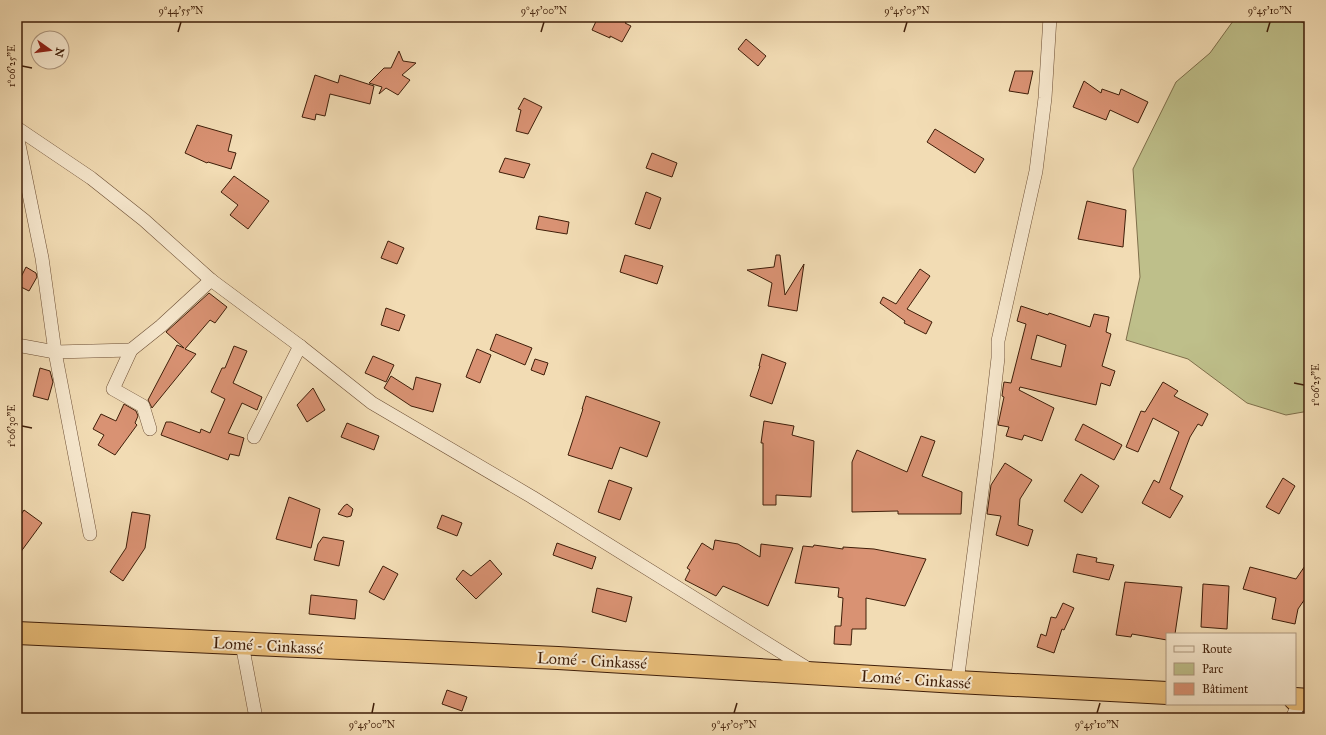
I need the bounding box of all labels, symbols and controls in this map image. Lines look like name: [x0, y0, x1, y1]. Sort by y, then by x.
text: 9°44'55"N: [158, 5, 204, 17]
text: 9°45'00"N: [521, 5, 568, 17]
text: 9°45'05"N: [884, 5, 930, 17]
text: 9°45'10"N: [1248, 5, 1293, 17]
north arrow: [30, 30, 70, 70]
text: 1°06'25"E: [6, 45, 18, 87]
text: N: [52, 46, 67, 59]
text: 1°06'25"E: [1310, 364, 1322, 406]
text: 1°06'30"E: [6, 405, 18, 447]
street label: Lomé - Cinkassé: [213, 633, 324, 658]
legend: [1166, 633, 1296, 705]
text: Route: [1202, 642, 1232, 656]
street label: Lomé - Cinkassé: [537, 648, 648, 673]
text: Parc: [1202, 662, 1223, 676]
street label: Lomé - Cinkassé: [860, 666, 972, 693]
text: Bâtiment: [1202, 682, 1249, 696]
text: 9°45'00"N: [349, 719, 396, 731]
text: 9°45'05"N: [711, 719, 757, 731]
text: 9°45'10"N: [1075, 719, 1120, 731]

